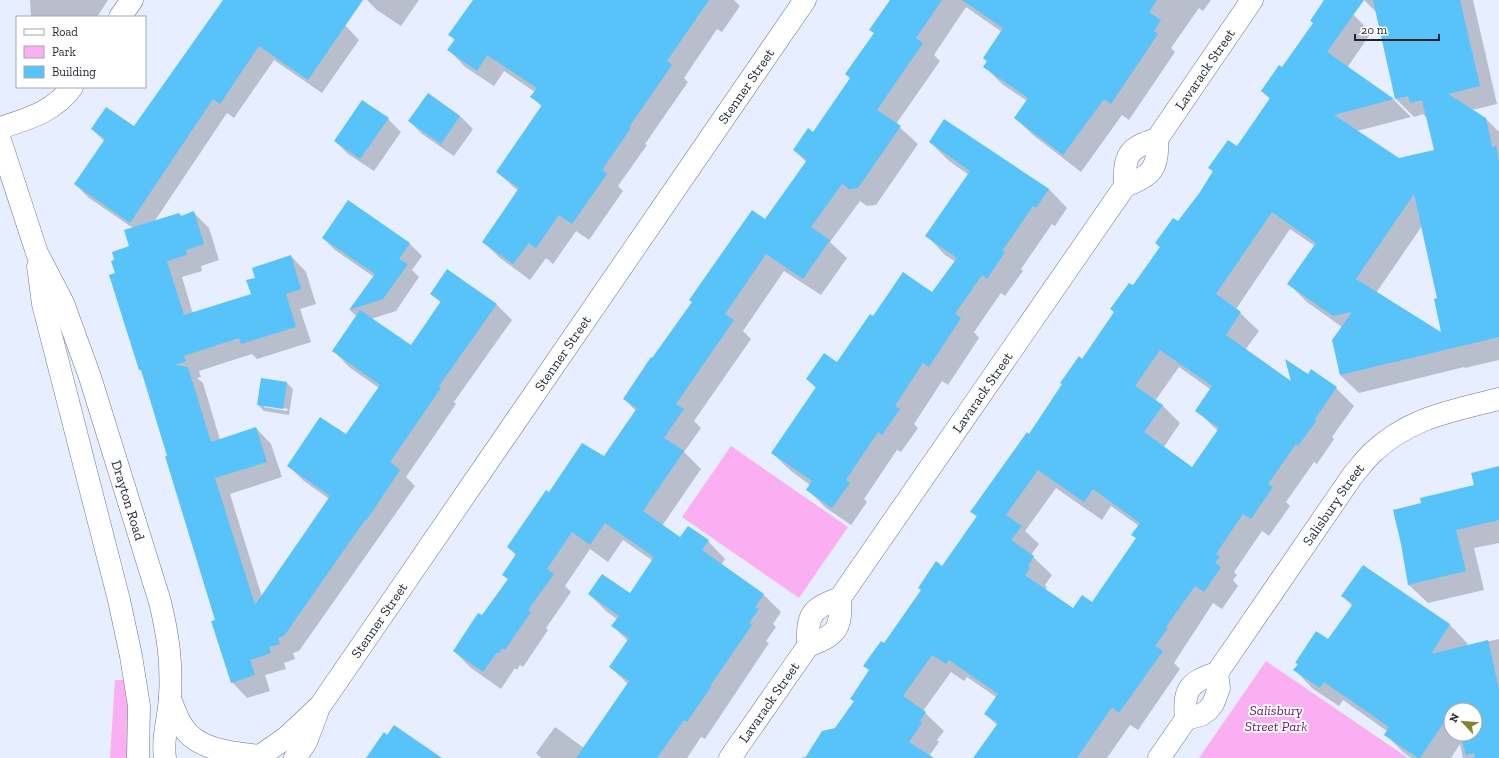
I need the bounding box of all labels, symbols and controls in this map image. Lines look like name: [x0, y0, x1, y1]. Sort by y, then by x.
legend: [16, 16, 146, 88]
scale bar: [1355, 16, 1439, 42]
text: 20 m: [1361, 23, 1388, 37]
text: Road: [52, 25, 78, 39]
street label: Lavarack Street: [1171, 25, 1239, 113]
street label: Stenner Street: [714, 44, 778, 127]
text: Park: [52, 45, 77, 59]
text: Building: [52, 65, 96, 79]
street label: Stenner Street: [531, 312, 595, 394]
street label: Lavarack Street: [948, 348, 1017, 436]
street label: Drayton Road: [108, 458, 149, 543]
street label: Salisbury Street: [1299, 459, 1368, 549]
street label: Stenner Street: [347, 579, 411, 661]
street label: Lavarack Street: [735, 658, 803, 746]
park label: Salisbury Street Park: [1245, 702, 1307, 735]
north arrow: [1443, 702, 1483, 742]
text: N: [1447, 711, 1462, 724]

